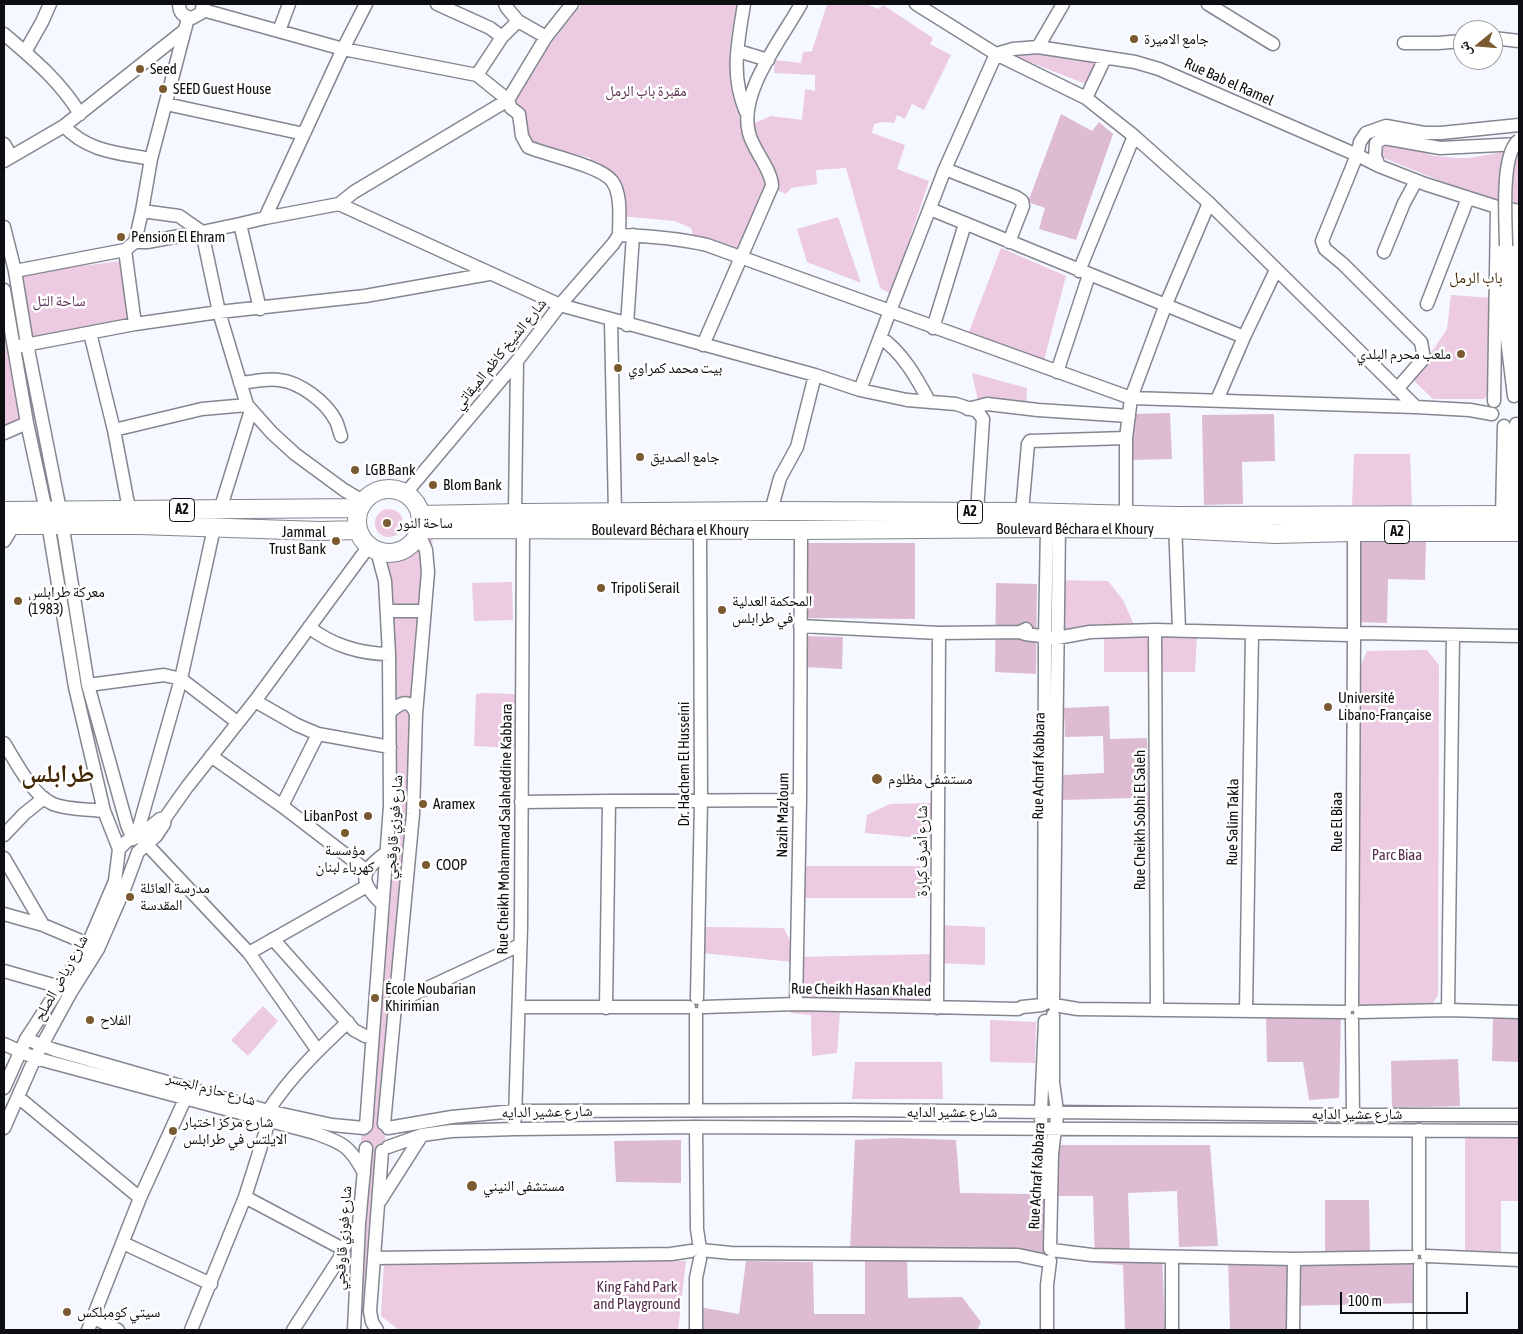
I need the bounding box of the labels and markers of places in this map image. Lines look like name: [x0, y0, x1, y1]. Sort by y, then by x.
place label: جامع الاميرة: [1144, 30, 1209, 48]
marker: جامع الاميرة: [1128, 33, 1140, 45]
place label: Seed: [150, 60, 177, 78]
marker: Seed: [134, 63, 146, 75]
place label: SEED Guest House: [173, 80, 271, 98]
marker: SEED Guest House: [157, 83, 169, 95]
place label: Pension El Ehram: [131, 228, 225, 246]
marker: Pension El Ehram: [115, 231, 127, 243]
place label: ملعب محرم البلدي: [1357, 345, 1451, 363]
marker: ملعب محرم البلدي: [1455, 348, 1467, 360]
place label: بيت محمد كمراوي: [628, 359, 722, 377]
marker: بيت محمد كمراوي: [612, 362, 624, 374]
place label: جامع الصديق: [650, 448, 720, 466]
marker: جامع الصديق: [634, 451, 646, 463]
place label: LGB Bank: [365, 461, 416, 479]
marker: LGB Bank: [349, 464, 361, 476]
place label: Blom Bank: [443, 476, 502, 494]
marker: Blom Bank: [427, 479, 439, 491]
place label: ساحة النور: [397, 514, 453, 532]
marker: ساحة النور: [381, 517, 393, 529]
place label: Jammal Trust Bank: [269, 523, 326, 558]
marker: Jammal Trust Bank: [330, 535, 342, 547]
place label: Tripoli Serail: [611, 579, 680, 597]
marker: Tripoli Serail: [595, 582, 607, 594]
place label: معركة طرابلس (1983): [28, 583, 105, 618]
place label: المحكمة العدلية في طرابلس: [732, 592, 812, 627]
marker: معركة طرابلس (1983): [12, 595, 24, 607]
marker: المحكمة العدلية في طرابلس: [716, 604, 728, 616]
place label: Université Libano-Française: [1338, 689, 1432, 724]
marker: Université Libano-Française: [1322, 701, 1334, 713]
place label: مستشفى مظلوم: [888, 770, 973, 788]
marker: مستشفى مظلوم: [870, 772, 884, 786]
place label: Aramex: [433, 795, 475, 813]
marker: Aramex: [417, 798, 429, 810]
place label: LibanPost: [304, 807, 358, 825]
marker: LibanPost: [362, 810, 374, 822]
marker: مؤسسة كهرباء لبنان: [339, 827, 351, 839]
place label: مؤسسة كهرباء لبنان: [315, 841, 375, 876]
place label: COOP: [436, 856, 467, 874]
marker: COOP: [420, 859, 432, 871]
place label: مدرسة العائلة المقدسة: [140, 879, 210, 914]
marker: مدرسة العائلة المقدسة: [124, 891, 136, 903]
place label: École Noubarian Khirimian: [385, 980, 476, 1015]
marker: École Noubarian Khirimian: [369, 992, 381, 1004]
place label: الفلاح: [100, 1011, 131, 1029]
marker: الفلاح: [84, 1014, 96, 1026]
place label: شارع مركز اختبار الايلتس في طرابلس: [183, 1113, 287, 1148]
marker: شارع مركز اختبار الايلتس في طرابلس: [167, 1125, 179, 1137]
place label: مستشفى النيني: [483, 1177, 565, 1195]
marker: مستشفى النيني: [465, 1179, 479, 1193]
place label: سيتي كومبلكس: [77, 1303, 160, 1321]
marker: سيتي كومبلكس: [61, 1306, 73, 1318]

